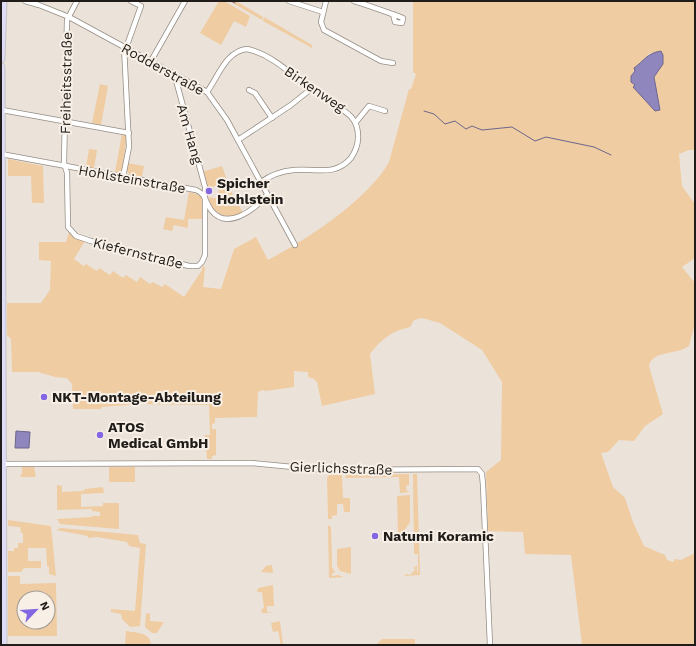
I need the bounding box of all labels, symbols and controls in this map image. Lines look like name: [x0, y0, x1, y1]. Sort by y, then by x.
street label: Freiheitsstraße: [57, 32, 75, 134]
street label: Rodderstraße: [119, 40, 207, 98]
street label: Birkenweg: [282, 63, 349, 115]
street label: Am Hang: [174, 102, 206, 166]
street label: Hohlsteinstraße: [77, 162, 187, 196]
place label: Spicher Hohlstein: [217, 175, 283, 207]
marker: Spicher Hohlstein: [204, 186, 214, 196]
street label: Kiefernstraße: [91, 234, 185, 272]
place label: NKT-Montage-Abteilung: [52, 389, 221, 405]
marker: NKT-Montage-Abteilung: [39, 392, 49, 402]
place label: ATOS Medical GmbH: [108, 419, 209, 451]
marker: ATOS Medical GmbH: [95, 430, 105, 440]
street label: Gierlichsstraße: [289, 458, 393, 478]
place label: Natumi Koramic: [383, 528, 494, 544]
marker: Natumi Koramic: [370, 531, 380, 541]
north arrow: [16, 590, 56, 630]
text: N: [37, 600, 52, 612]

